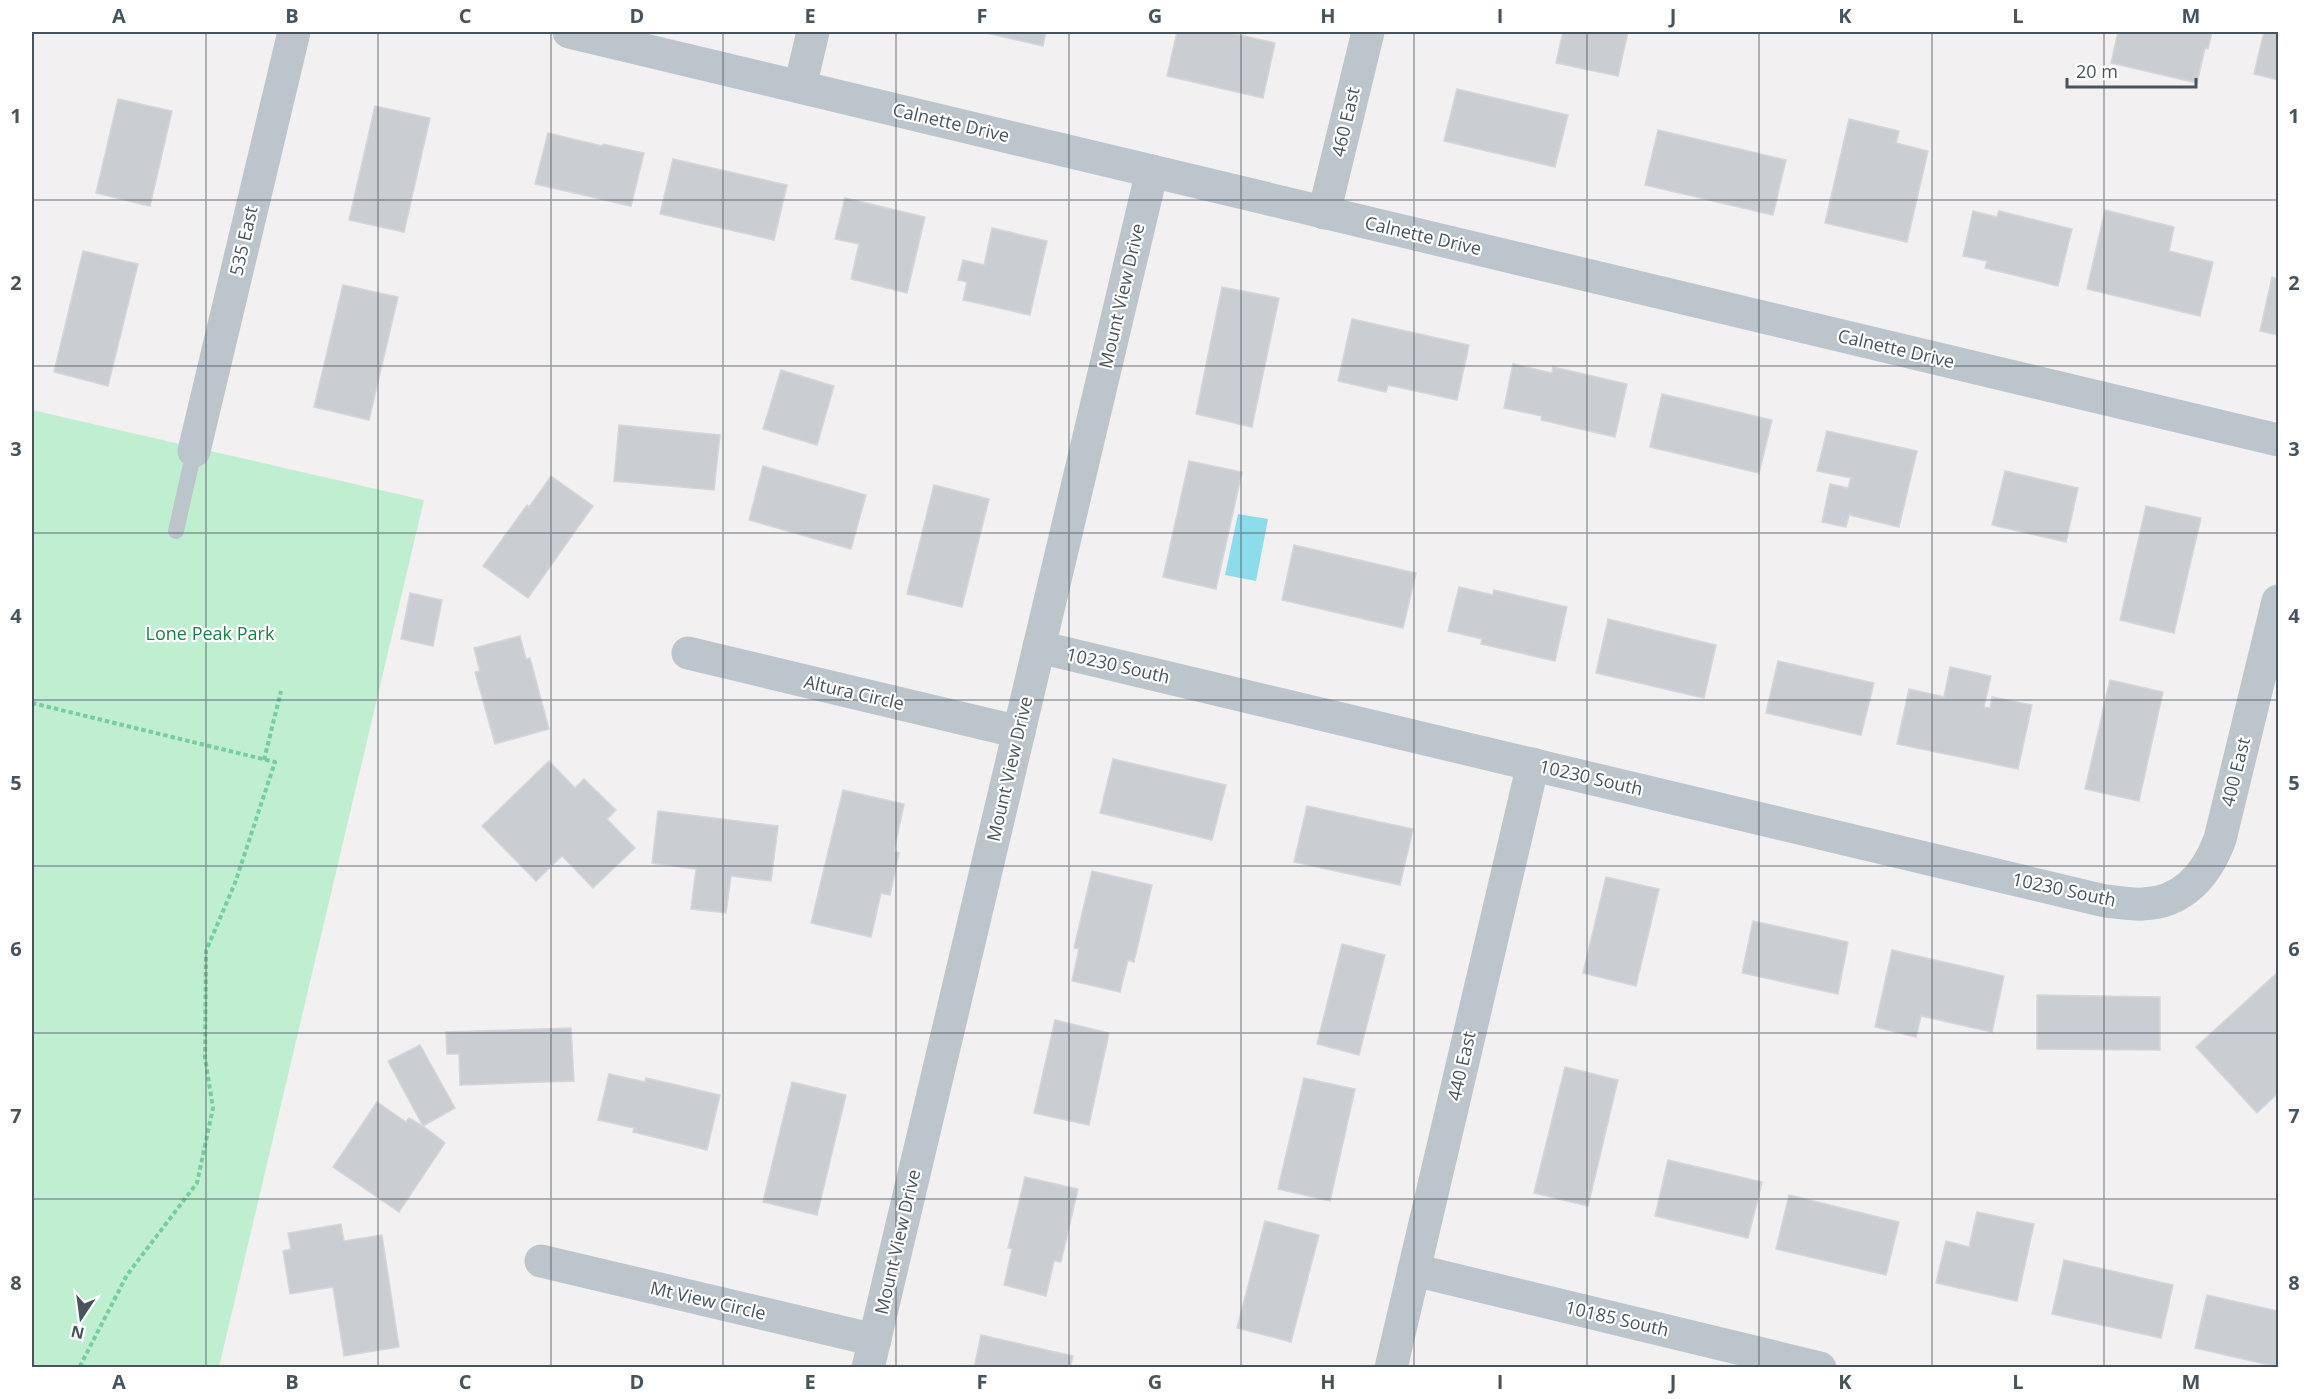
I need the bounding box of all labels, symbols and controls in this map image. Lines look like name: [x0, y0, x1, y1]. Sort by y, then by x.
text: A: [112, 2, 126, 29]
text: B: [285, 2, 299, 29]
text: C: [459, 2, 472, 29]
text: D: [630, 2, 644, 29]
text: E: [804, 2, 816, 29]
text: F: [977, 2, 987, 29]
text: G: [1148, 2, 1162, 29]
text: H: [1320, 2, 1336, 29]
text: I: [1497, 2, 1503, 29]
text: J: [1668, 2, 1676, 29]
text: K: [1838, 2, 1852, 29]
text: L: [2012, 2, 2024, 29]
text: M: [2182, 2, 2200, 29]
scale bar: [2067, 51, 2196, 89]
text: 20 m: [2076, 59, 2118, 83]
street label: 460 East: [1325, 85, 1365, 159]
street label: Calnette Drive: [891, 97, 1012, 147]
text: 1: [10, 102, 22, 129]
text: 1: [2288, 102, 2300, 129]
street label: 535 East: [223, 204, 263, 278]
street label: Calnette Drive: [1363, 210, 1484, 260]
street label: Mount View Drive: [1093, 221, 1149, 371]
text: 2: [10, 269, 22, 296]
text: 2: [2288, 269, 2300, 296]
street label: Calnette Drive: [1836, 323, 1957, 373]
text: 3: [10, 435, 22, 462]
text: 3: [2288, 435, 2300, 462]
text: 4: [10, 602, 22, 629]
text: 4: [2288, 602, 2300, 629]
park label: Lone Peak Park: [146, 621, 275, 645]
street label: 10230 South: [1064, 641, 1172, 689]
street label: Altura Circle: [802, 669, 907, 715]
street label: Mount View Drive: [981, 694, 1037, 844]
street label: 400 East: [2215, 735, 2255, 809]
street label: 10230 South: [1537, 753, 1645, 801]
text: 5: [10, 769, 22, 796]
text: 5: [2288, 769, 2300, 796]
street label: 10230 South: [2010, 866, 2118, 912]
text: 6: [10, 935, 22, 962]
text: 6: [2288, 935, 2300, 962]
street label: 440 East: [1441, 1029, 1481, 1103]
text: 7: [10, 1102, 22, 1129]
text: 7: [2288, 1102, 2300, 1129]
street label: Mount View Drive: [869, 1167, 925, 1317]
text: 8: [10, 1269, 22, 1296]
text: 8: [2288, 1269, 2300, 1296]
street label: Mt View Circle: [648, 1275, 768, 1325]
north arrow: [51, 1288, 111, 1348]
street label: 10185 South: [1563, 1294, 1671, 1342]
text: N: [69, 1320, 86, 1345]
text: A: [112, 1368, 126, 1395]
text: B: [285, 1368, 299, 1395]
text: C: [459, 1368, 472, 1395]
text: D: [630, 1368, 644, 1395]
text: E: [804, 1368, 816, 1395]
text: F: [977, 1368, 987, 1395]
text: G: [1148, 1368, 1162, 1395]
text: H: [1320, 1368, 1336, 1395]
text: I: [1497, 1368, 1503, 1395]
text: J: [1668, 1368, 1676, 1395]
text: K: [1838, 1368, 1852, 1395]
text: L: [2012, 1368, 2024, 1395]
text: M: [2182, 1368, 2200, 1395]

